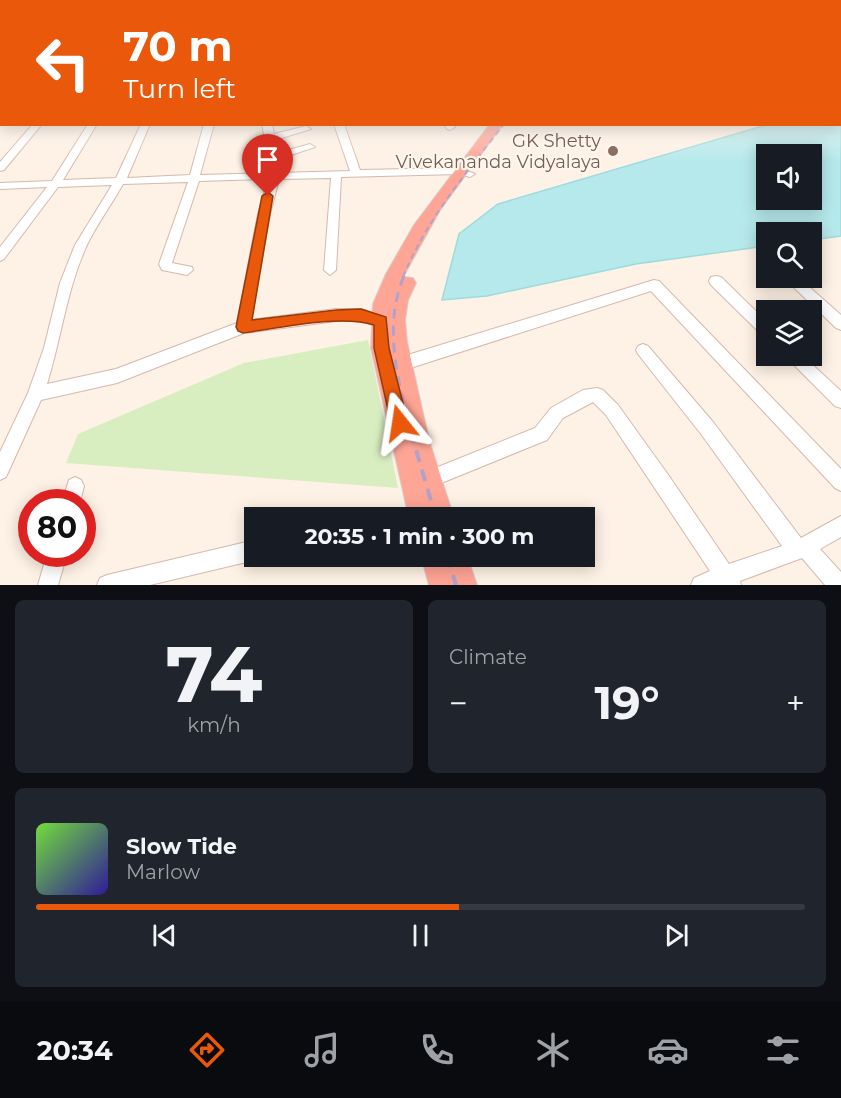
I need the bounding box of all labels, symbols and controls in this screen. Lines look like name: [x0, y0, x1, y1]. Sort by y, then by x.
text: 70 m: [123, 20, 233, 72]
icon: left: [24, 24, 102, 102]
text: Turn left: [123, 72, 236, 105]
place label: GK Shetty Vivekananda Vidyalaya: [395, 130, 601, 173]
pin: [242, 134, 293, 196]
icon: arrive: [251, 143, 284, 176]
marker: GK Shetty Vivekananda Vidyalaya: [606, 144, 620, 158]
map controls: [756, 144, 822, 366]
button: sound: [756, 144, 822, 210]
button: search: [756, 222, 822, 288]
button: layers: [756, 300, 822, 366]
position arrow: [368, 391, 432, 455]
speed limit sign: 80: [18, 489, 96, 567]
text: 20:35 · 1 min · 300 m: [305, 523, 534, 550]
text: 74: [165, 626, 263, 722]
text: Climate: [449, 645, 527, 669]
text: 19°: [594, 675, 660, 730]
text: −: [449, 683, 468, 723]
text: +: [786, 683, 805, 723]
text: km/h: [187, 713, 241, 737]
text: Slow Tide: [126, 833, 237, 860]
text: Marlow: [126, 860, 200, 884]
icon: previous: [148, 919, 181, 952]
icon: pause: [404, 919, 437, 952]
icon: next: [660, 919, 693, 952]
icon: directions: [186, 1029, 228, 1071]
icon: music: [301, 1029, 343, 1071]
icon: phone: [416, 1029, 458, 1071]
icon: climate: [532, 1029, 574, 1071]
icon: car: [647, 1029, 689, 1071]
icon: filters: [762, 1029, 804, 1071]
text: 20:34: [37, 1034, 113, 1067]

